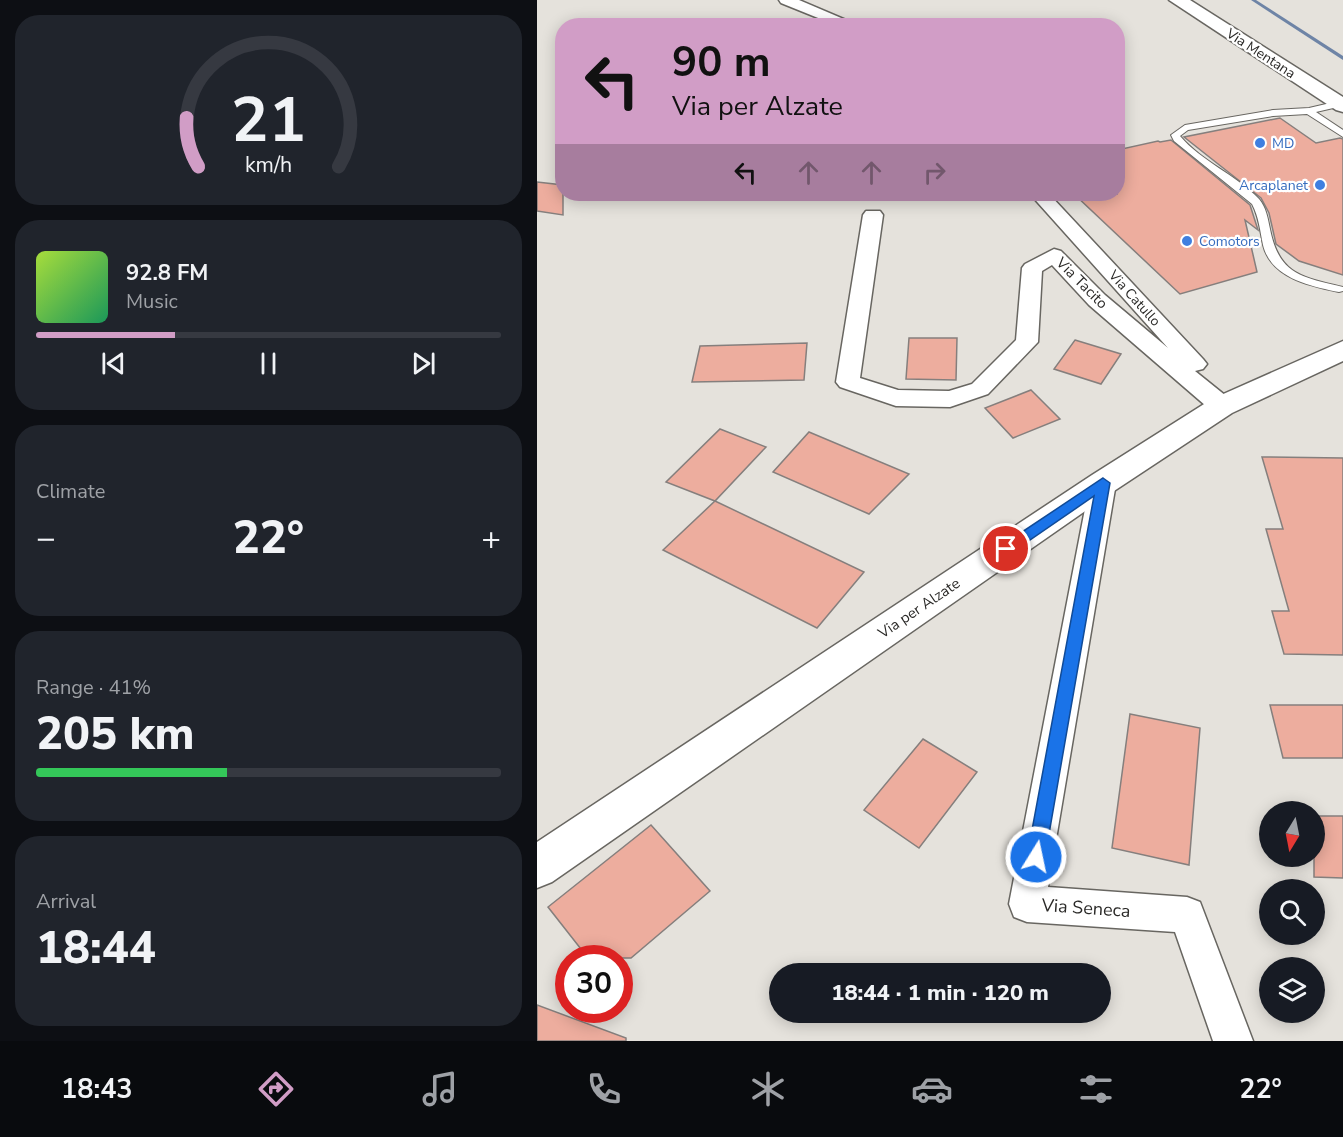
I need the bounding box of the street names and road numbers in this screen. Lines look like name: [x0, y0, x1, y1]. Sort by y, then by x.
street label: Via Mentana: [1222, 23, 1299, 83]
street label: Via Tacito: [1051, 252, 1112, 313]
street label: Via Catullo: [1104, 265, 1165, 331]
street label: Via per Alzate: [873, 573, 964, 643]
street label: Via Seneca: [1040, 893, 1131, 923]

